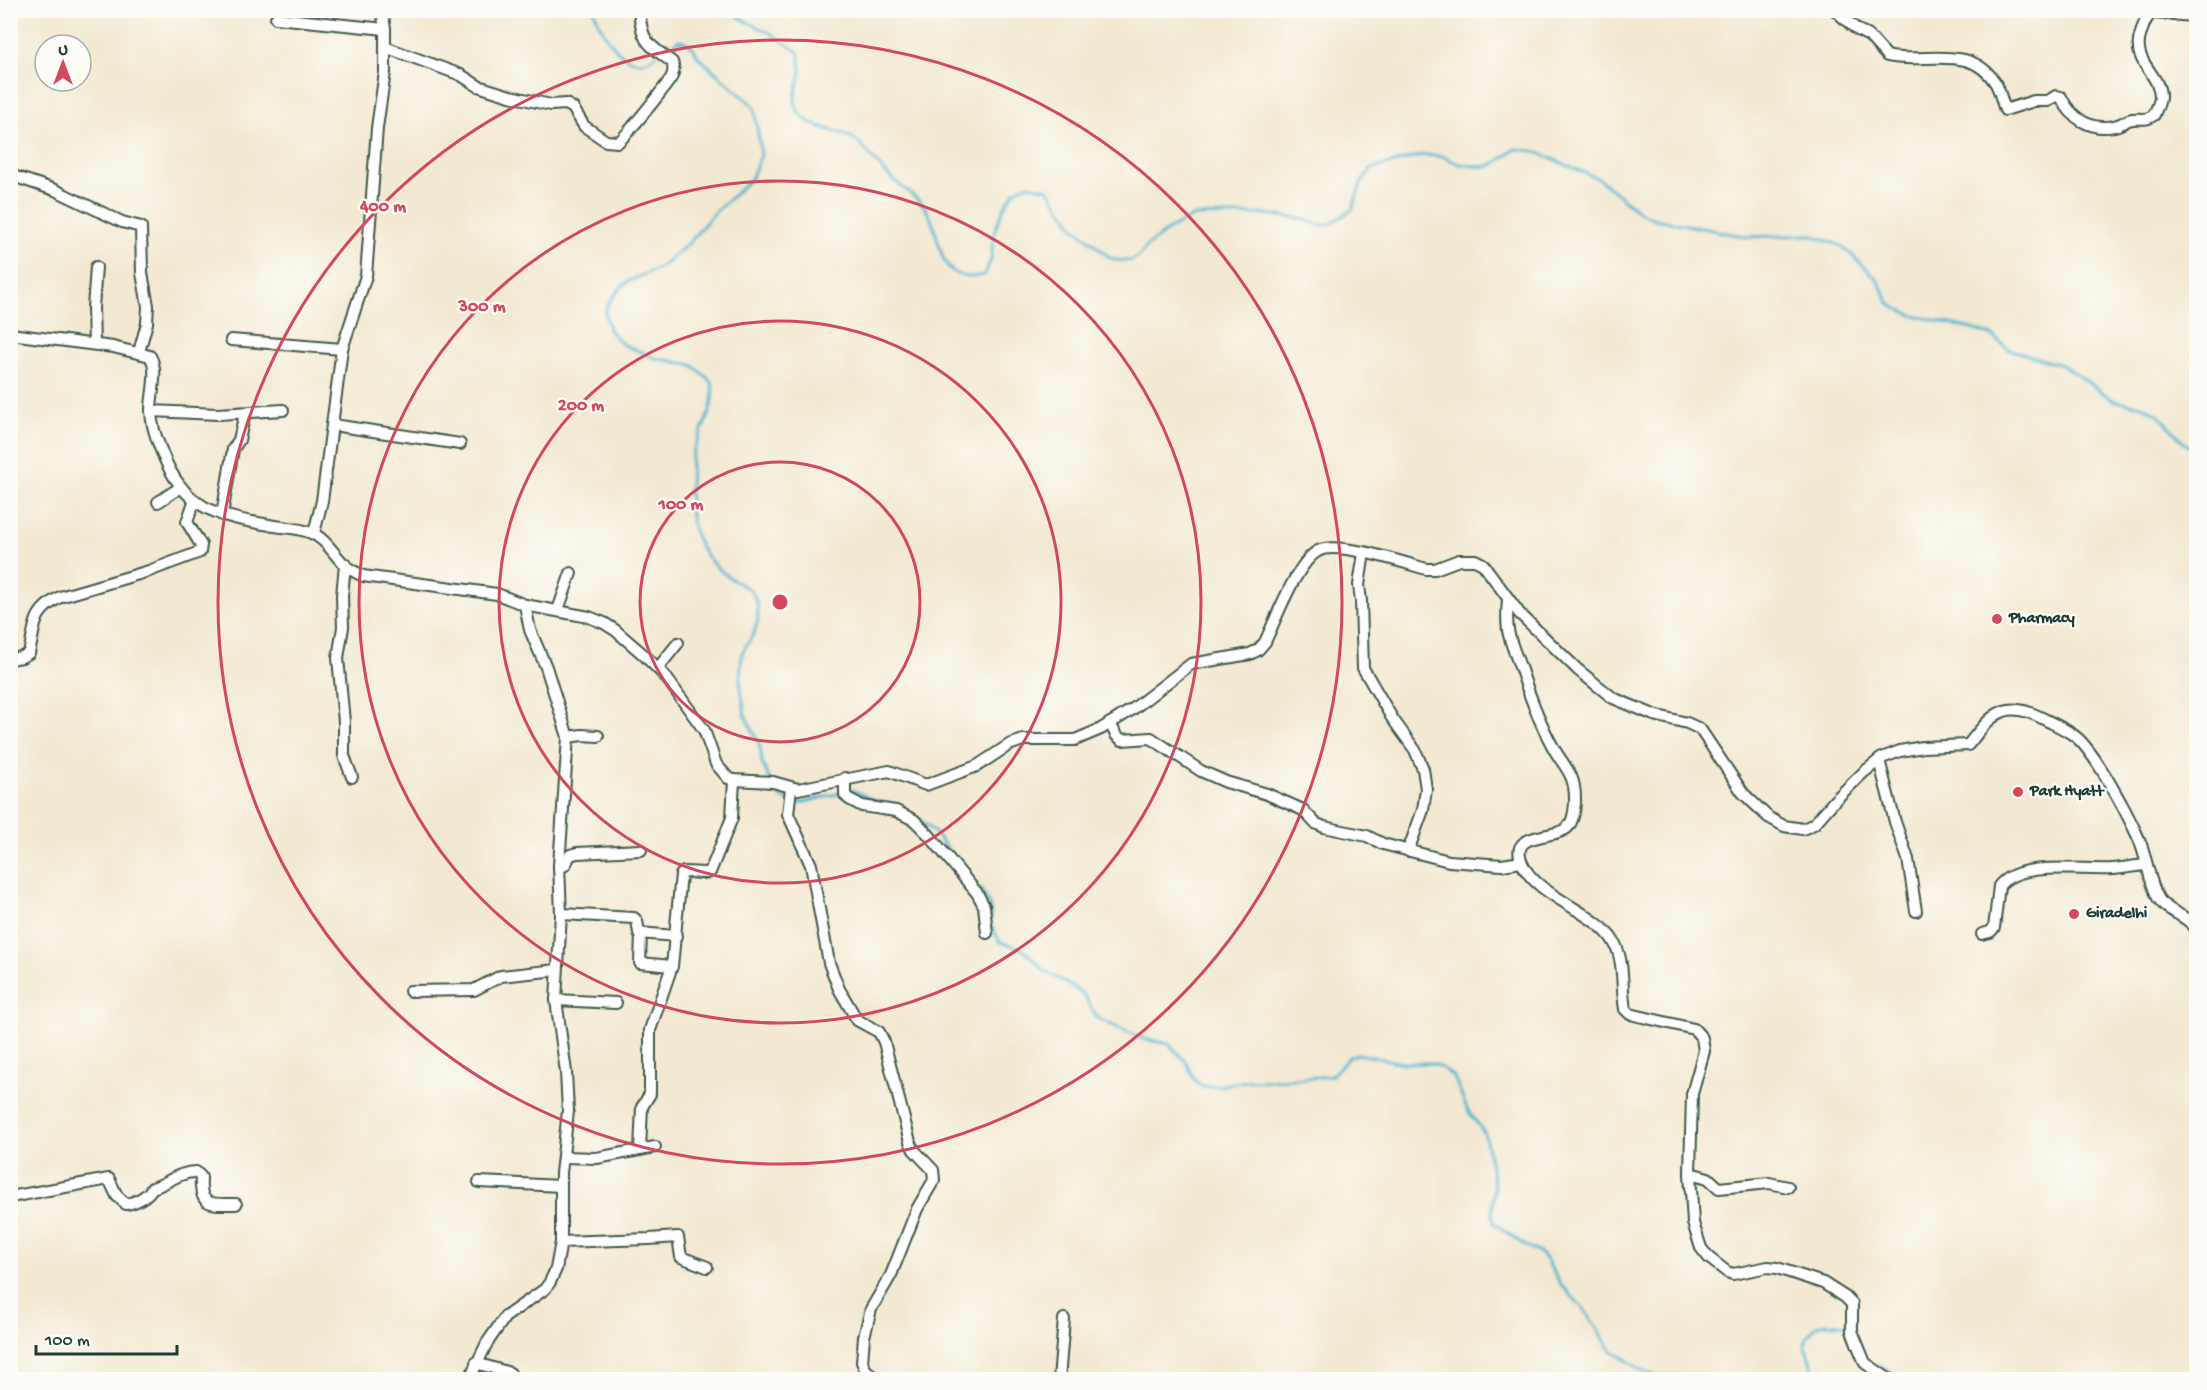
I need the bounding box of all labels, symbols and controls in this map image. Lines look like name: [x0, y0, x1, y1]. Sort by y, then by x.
north arrow: [33, 33, 93, 93]
text: U: [58, 42, 68, 61]
text: 400 m: [359, 197, 406, 218]
text: 300 m: [458, 297, 506, 318]
text: 200 m: [558, 396, 604, 417]
text: 100 m: [658, 495, 704, 516]
centre of rings: [770, 592, 790, 612]
place label: Pharmacy: [2008, 610, 2075, 629]
marker: Pharmacy: [1990, 612, 2004, 626]
place label: Park Hyatt: [2029, 783, 2105, 802]
marker: Park Hyatt: [2011, 785, 2025, 799]
place label: Giradelhi: [2086, 905, 2148, 924]
marker: Giradelhi: [2067, 907, 2081, 921]
scale bar: [36, 1318, 177, 1356]
text: 100 m: [44, 1331, 90, 1352]

